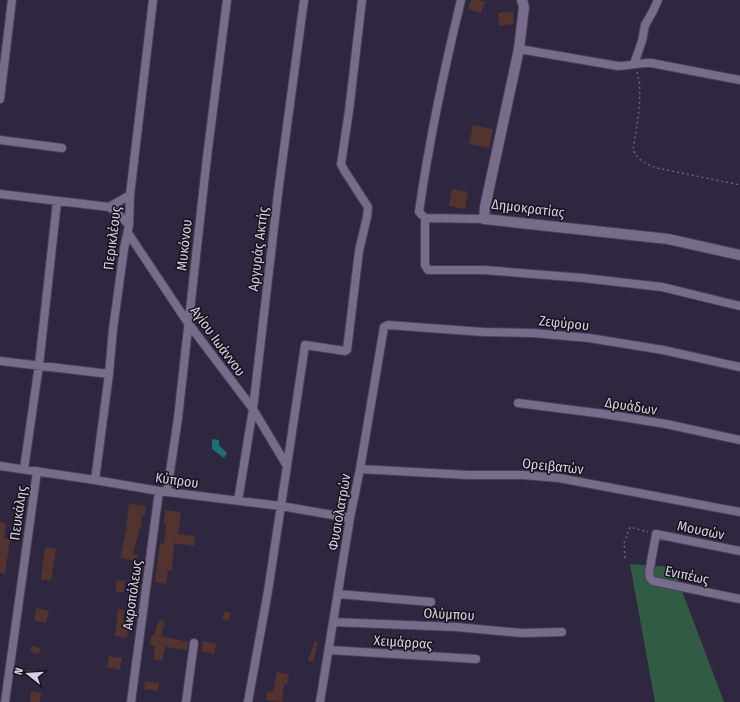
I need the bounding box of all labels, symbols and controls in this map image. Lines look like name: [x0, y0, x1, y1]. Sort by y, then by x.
street label: Δημοκρατίας: [490, 196, 565, 221]
street label: Περικλέους: [100, 205, 125, 271]
street label: Αργυράς Ακτής: [245, 206, 272, 292]
street label: Μυκόνου: [173, 219, 196, 272]
street label: Αγίου Ιωάννου: [186, 303, 249, 380]
street label: Ζεφύρου: [538, 312, 590, 335]
street label: Δρυάδων: [604, 394, 658, 419]
street label: Ορειβατών: [521, 455, 584, 478]
street label: Κύπρου: [154, 469, 200, 492]
street label: Φυσιολατρών: [324, 472, 355, 552]
street label: Πευκάλης: [6, 485, 31, 541]
street label: Μουσών: [676, 517, 726, 544]
street label: Ακροπόλεως: [119, 559, 146, 631]
street label: Ενιπέως: [663, 563, 711, 588]
street label: Ολύμπου: [423, 605, 475, 624]
street label: Χειμάρρας: [373, 632, 433, 653]
north arrow: [8, 654, 48, 694]
text: N: [12, 666, 26, 676]

